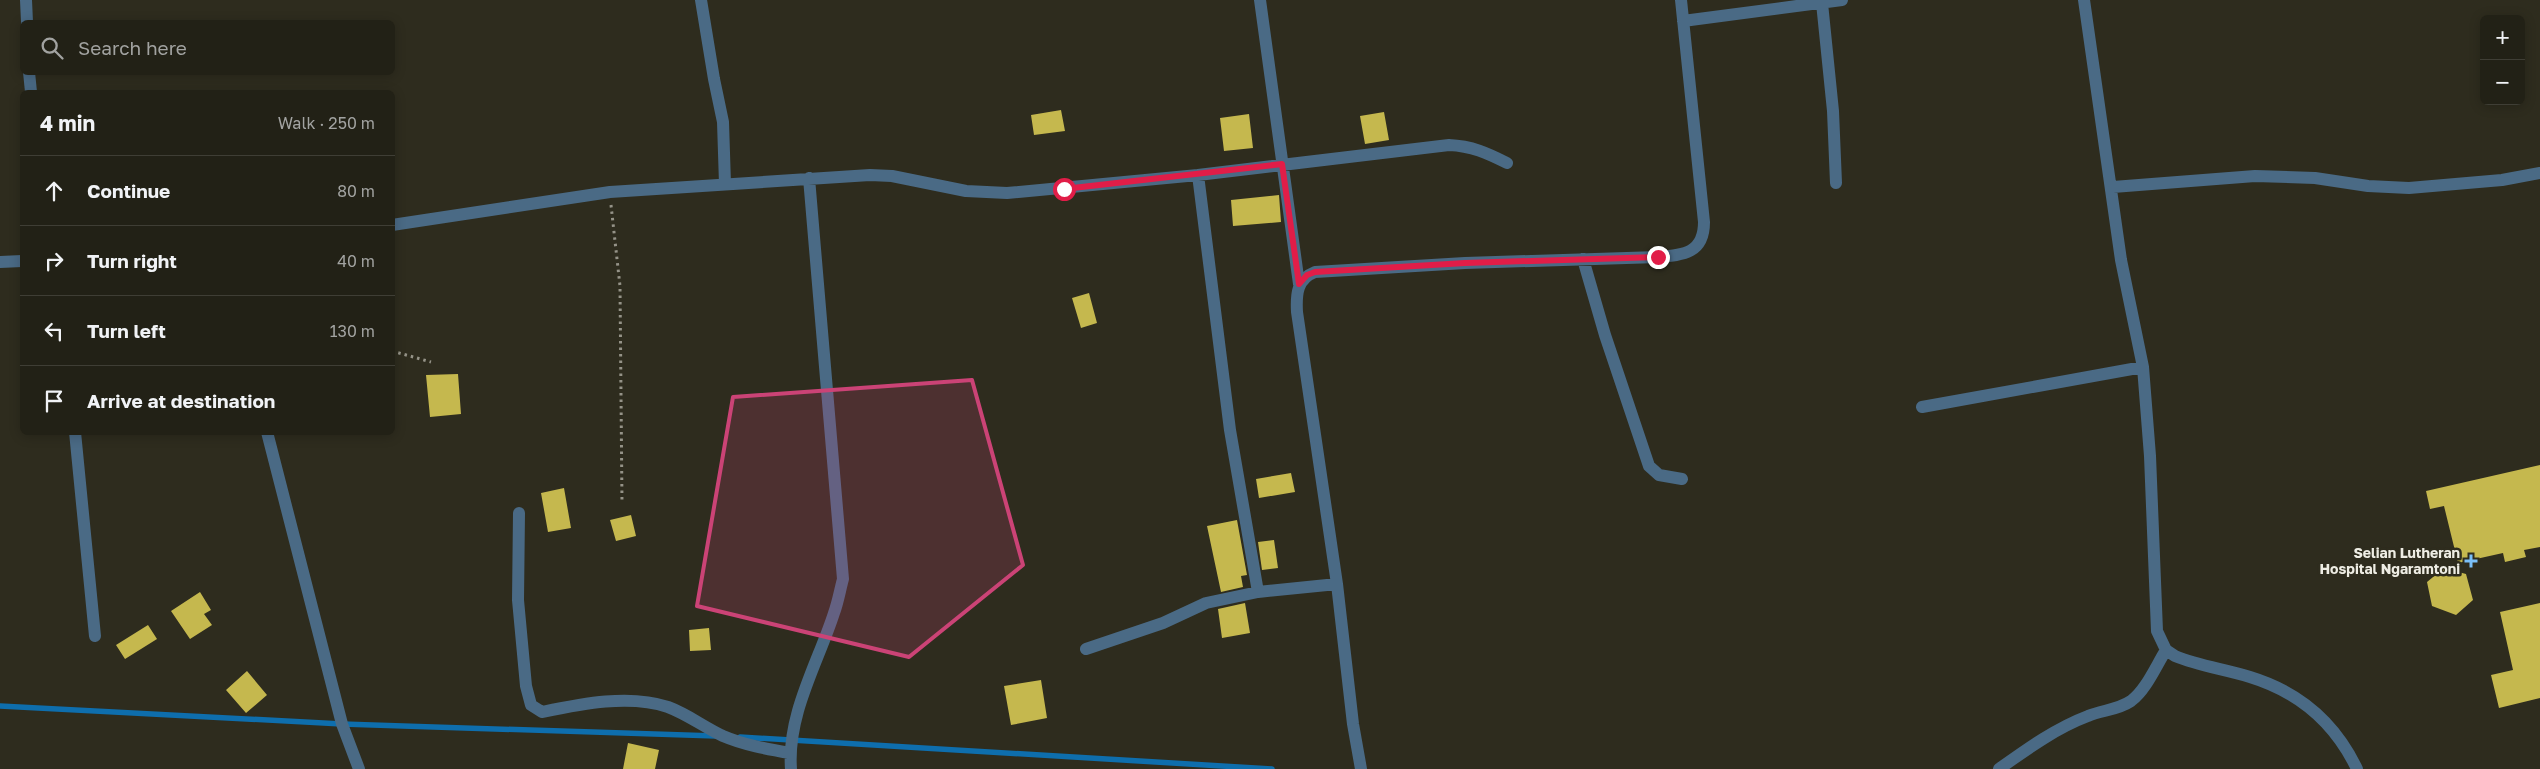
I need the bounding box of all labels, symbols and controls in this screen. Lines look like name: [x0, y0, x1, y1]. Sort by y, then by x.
map controls: [2480, 15, 2525, 105]
button: +: [2480, 15, 2525, 60]
search box: [20, 20, 395, 75]
icon: search: [38, 34, 66, 62]
text: Search here: [78, 36, 187, 59]
button: −: [2480, 60, 2525, 105]
text: 4 min: [40, 110, 95, 136]
text: Walk · 250 m: [278, 113, 375, 133]
icon: ahead: [40, 177, 68, 205]
route start: [1053, 178, 1076, 201]
text: Continue: [87, 179, 170, 202]
text: 80 m: [337, 181, 375, 201]
route end: [1647, 246, 1670, 269]
icon: right: [40, 247, 68, 275]
text: Turn right: [87, 249, 177, 272]
text: 40 m: [337, 251, 375, 271]
icon: left: [40, 317, 68, 345]
text: Turn left: [87, 319, 166, 342]
text: 130 m: [330, 321, 375, 341]
icon: arrive: [40, 387, 68, 415]
text: Arrive at destination: [87, 389, 275, 412]
place label: Selian Lutheran Hospital Ngaramtoni: [2319, 544, 2460, 577]
marker: Selian Lutheran Hospital Ngaramtoni: [2464, 554, 2478, 568]

